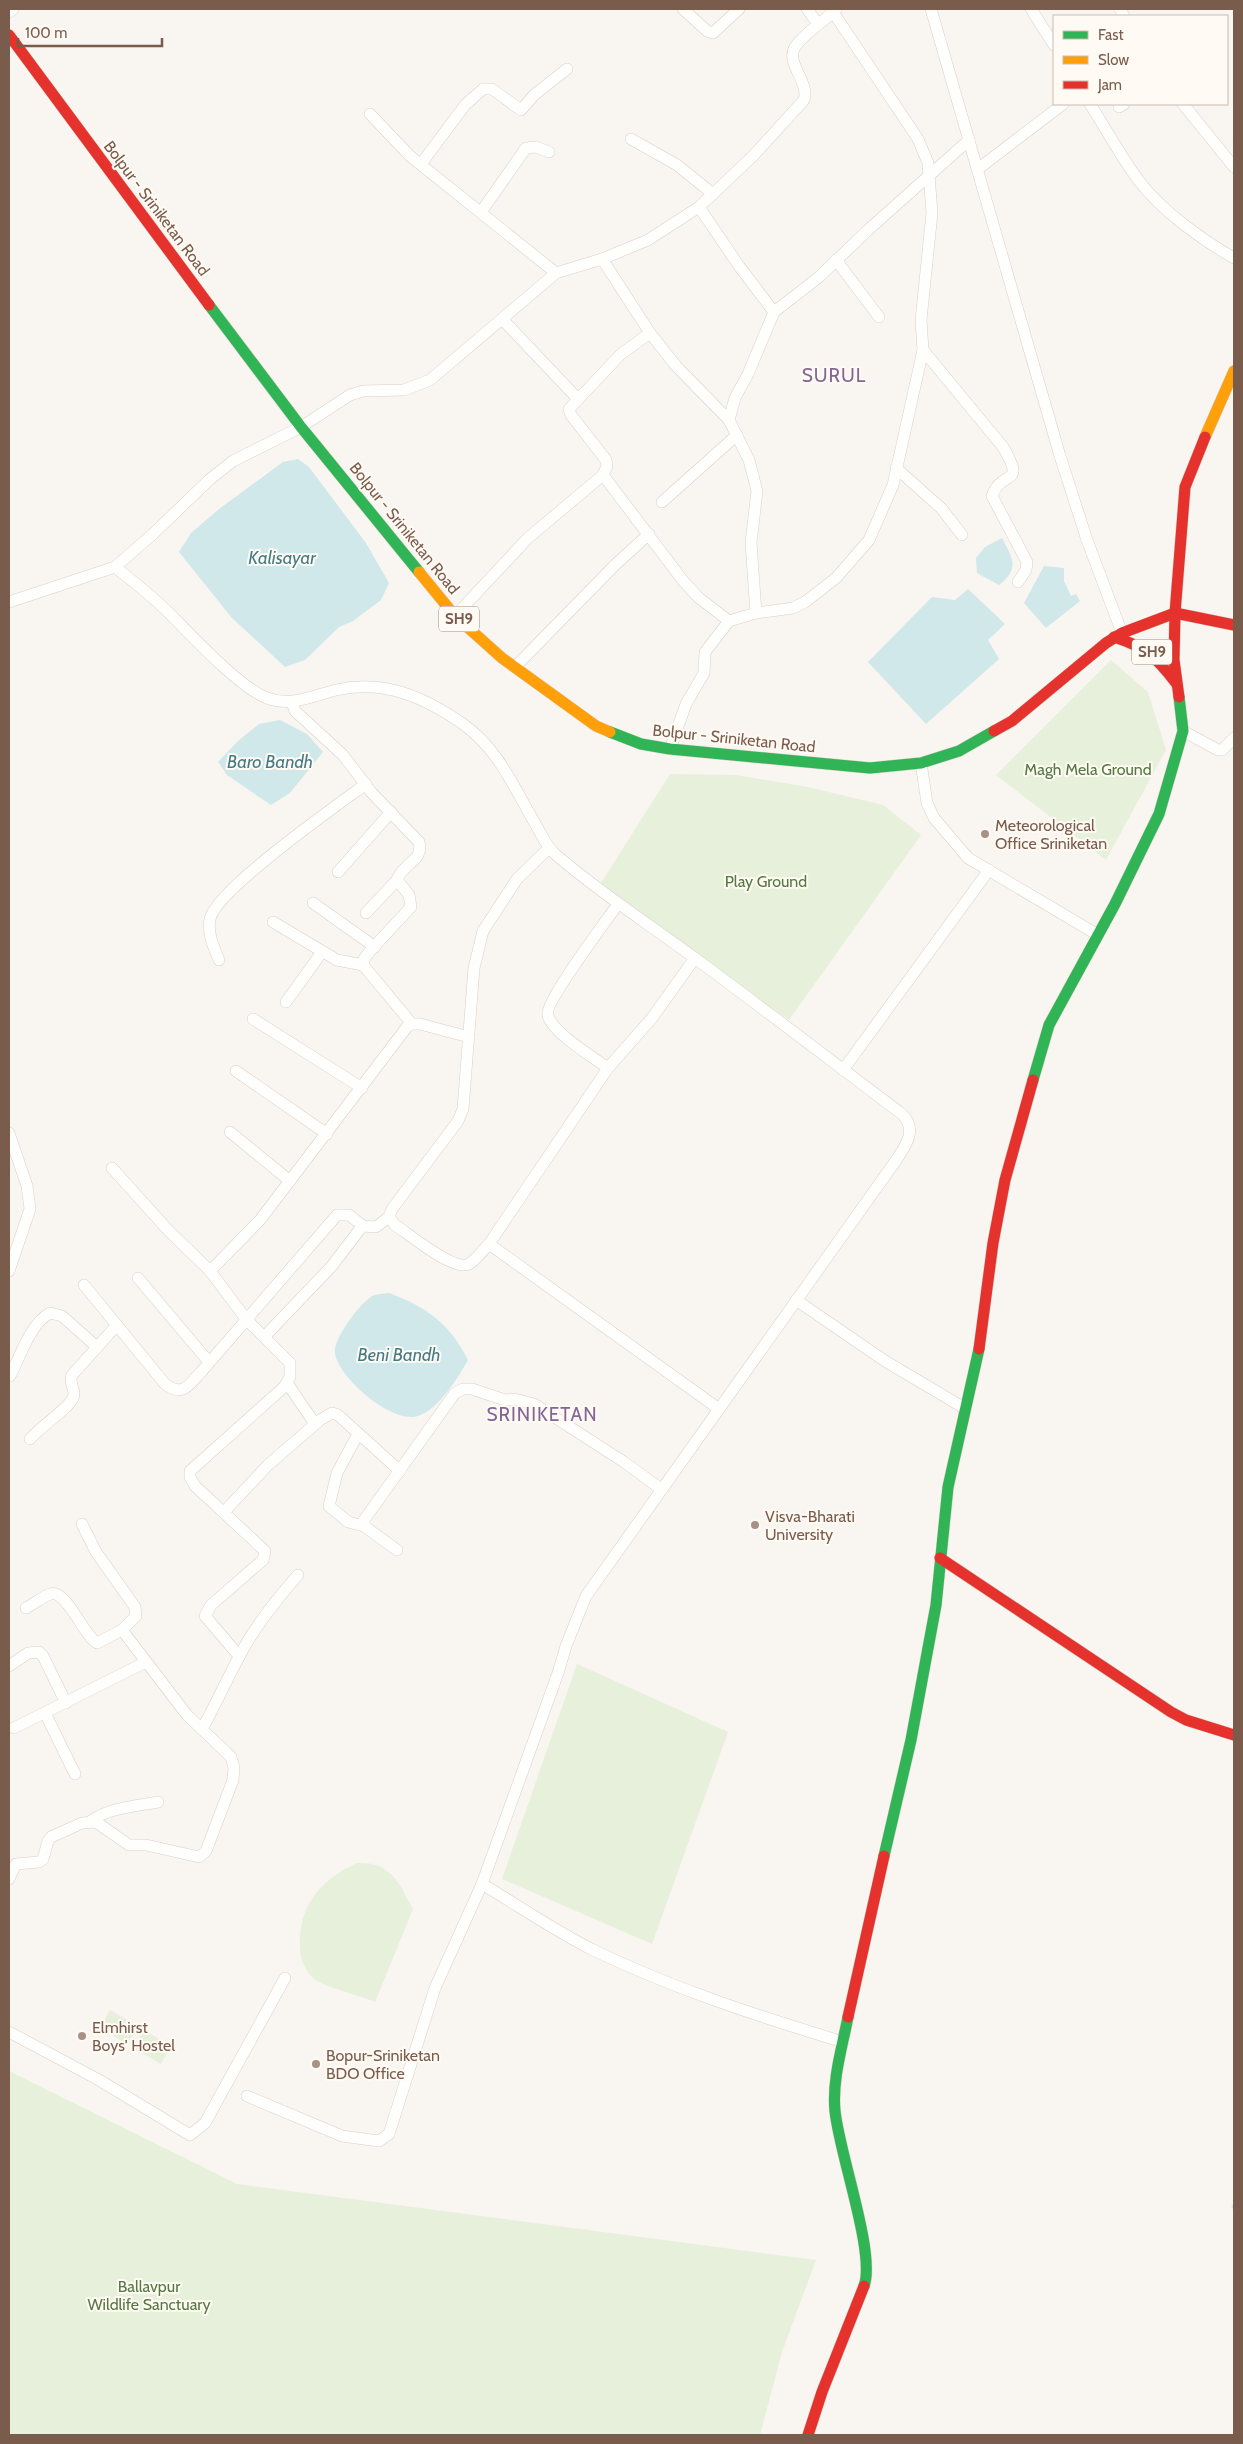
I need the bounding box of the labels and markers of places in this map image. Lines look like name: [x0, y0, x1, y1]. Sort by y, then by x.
place label: Meteorological Office Sriniketan: [995, 816, 1107, 853]
marker: Meteorological Office Sriniketan: [979, 828, 991, 840]
place label: Visva-Bharati University: [765, 1507, 855, 1544]
marker: Visva-Bharati University: [749, 1519, 761, 1531]
place label: Elmhirst Boys' Hostel: [92, 2018, 175, 2055]
marker: Elmhirst Boys' Hostel: [76, 2030, 88, 2042]
place label: Bopur-Sriniketan BDO Office: [326, 2046, 440, 2083]
marker: Bopur-Sriniketan BDO Office: [310, 2058, 322, 2070]

